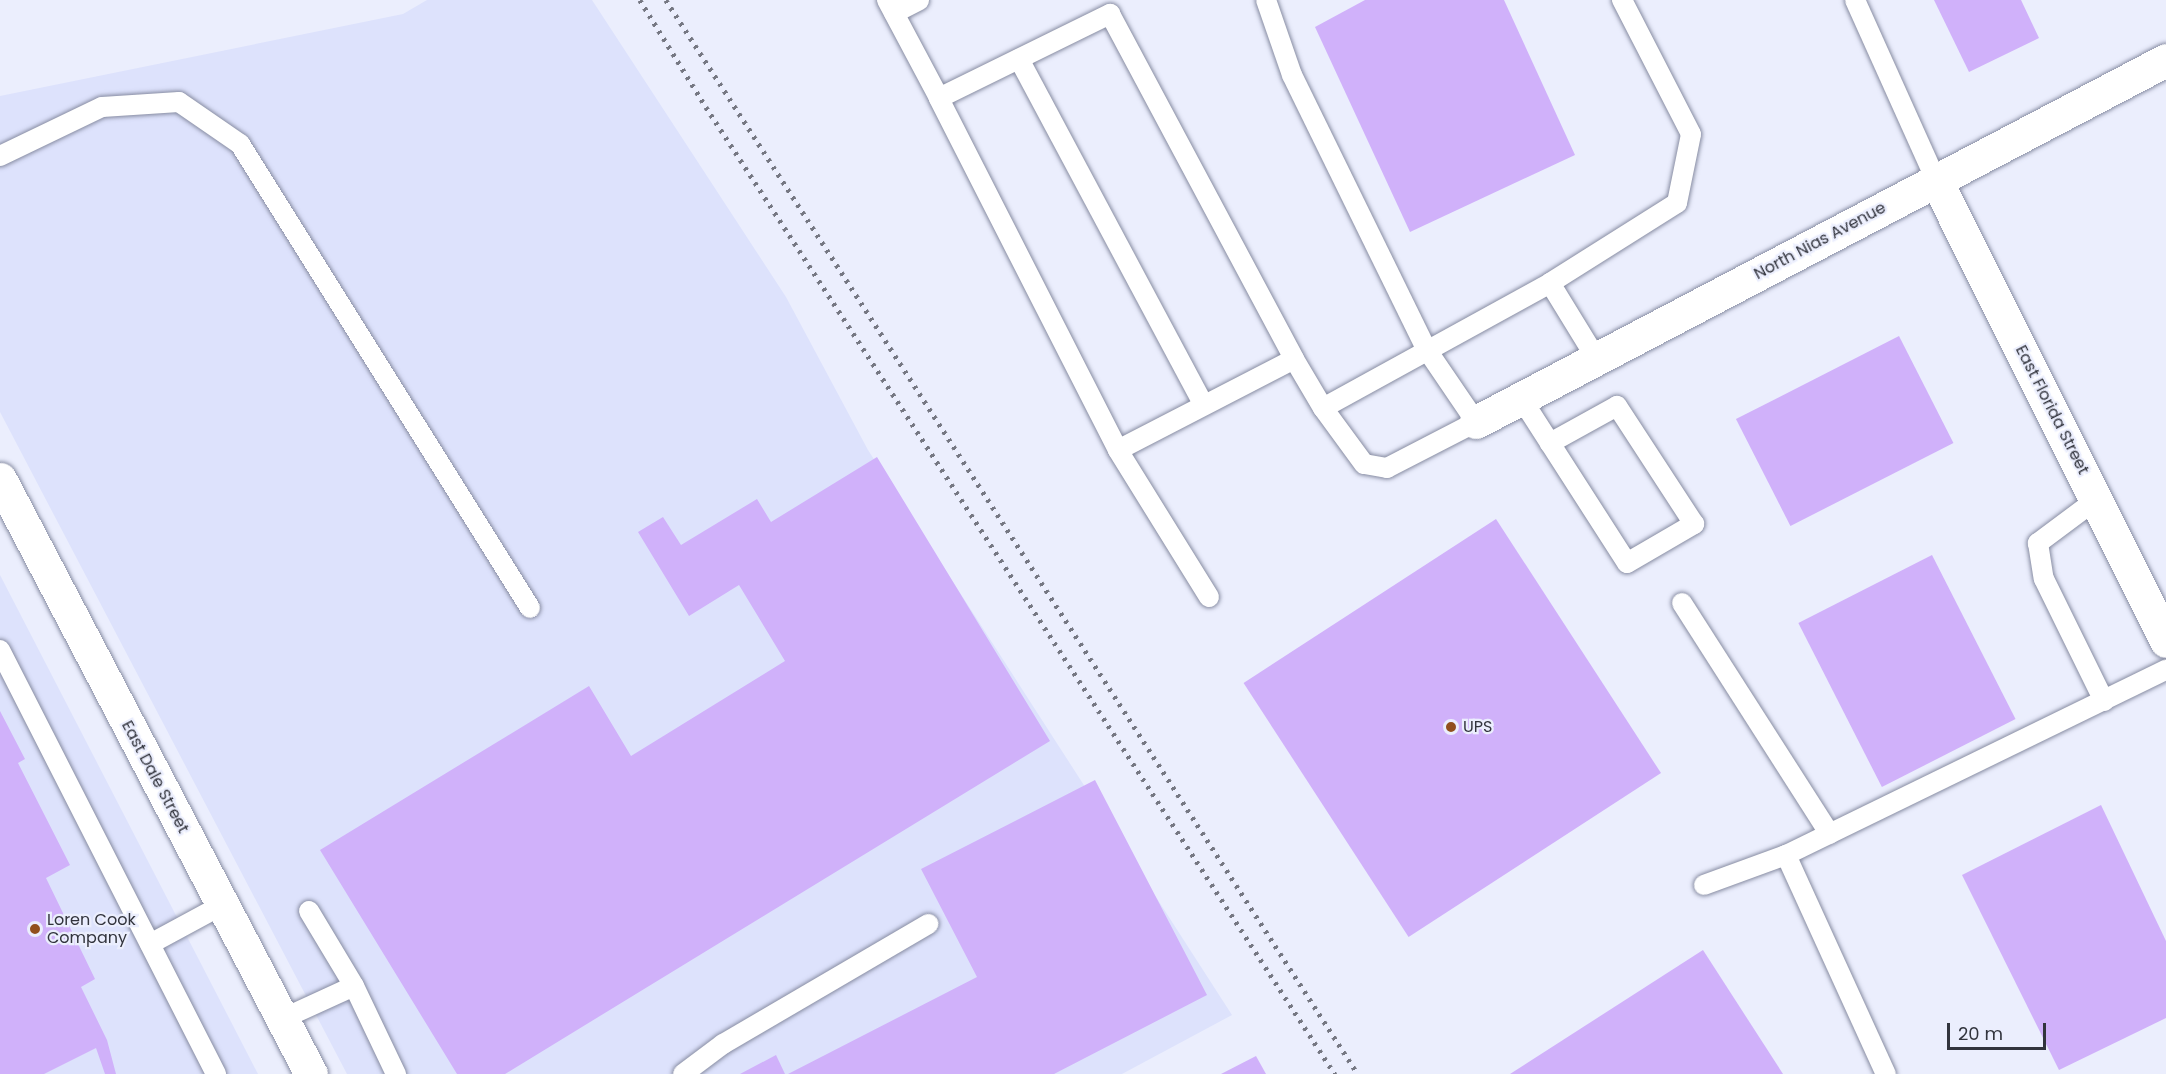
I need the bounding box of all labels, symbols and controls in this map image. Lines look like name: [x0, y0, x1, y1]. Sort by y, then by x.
street label: North Nias Avenue: [1751, 198, 1889, 284]
street label: East Florida Street: [2011, 342, 2093, 478]
street label: East Dale Street: [117, 717, 193, 837]
place label: UPS: [1463, 717, 1492, 737]
marker: UPS: [1444, 720, 1458, 734]
place label: Loren Cook Company: [47, 910, 136, 948]
marker: Loren Cook Company: [28, 922, 42, 936]
scale bar: [1950, 1011, 2049, 1049]
text: 20 m: [1958, 1021, 2003, 1046]

